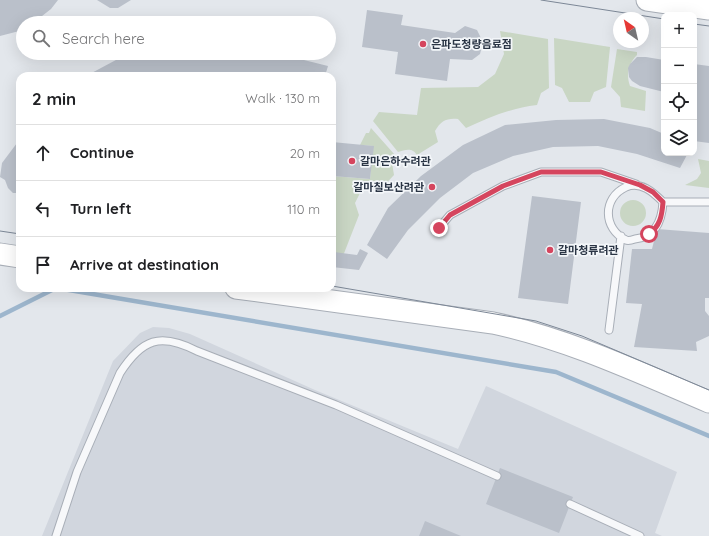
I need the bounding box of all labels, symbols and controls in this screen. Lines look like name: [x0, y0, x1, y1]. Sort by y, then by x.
north arrow: [613, 12, 649, 48]
map controls: [661, 12, 697, 156]
button: +: [661, 12, 697, 48]
search box: [16, 16, 336, 60]
icon: search: [30, 27, 52, 49]
text: Search here: [62, 29, 145, 48]
place label: 은파도청량음료점: [431, 37, 512, 51]
marker: 은파도청량음료점: [418, 39, 428, 49]
button: −: [661, 48, 697, 84]
button: locate: [661, 84, 697, 120]
text: 2 min: [32, 88, 76, 109]
text: Walk · 130 m: [245, 90, 320, 106]
button: layers: [661, 120, 697, 156]
icon: ahead: [32, 142, 54, 164]
text: Continue: [70, 143, 134, 162]
text: 20 m: [290, 145, 320, 161]
place label: 갈마은하수려관: [360, 154, 431, 168]
marker: 갈마은하수려관: [347, 156, 357, 166]
place label: 갈마칠보산려관: [353, 180, 424, 194]
marker: 갈마칠보산려관: [427, 182, 437, 192]
icon: left: [32, 198, 54, 220]
text: Turn left: [70, 199, 132, 218]
text: 110 m: [287, 201, 320, 217]
route end: [430, 219, 448, 237]
route start: [640, 225, 658, 243]
place label: 갈마청류려관: [558, 243, 619, 257]
marker: 갈마청류려관: [545, 245, 555, 255]
icon: arrive: [32, 254, 54, 276]
text: Arrive at destination: [70, 255, 219, 274]

